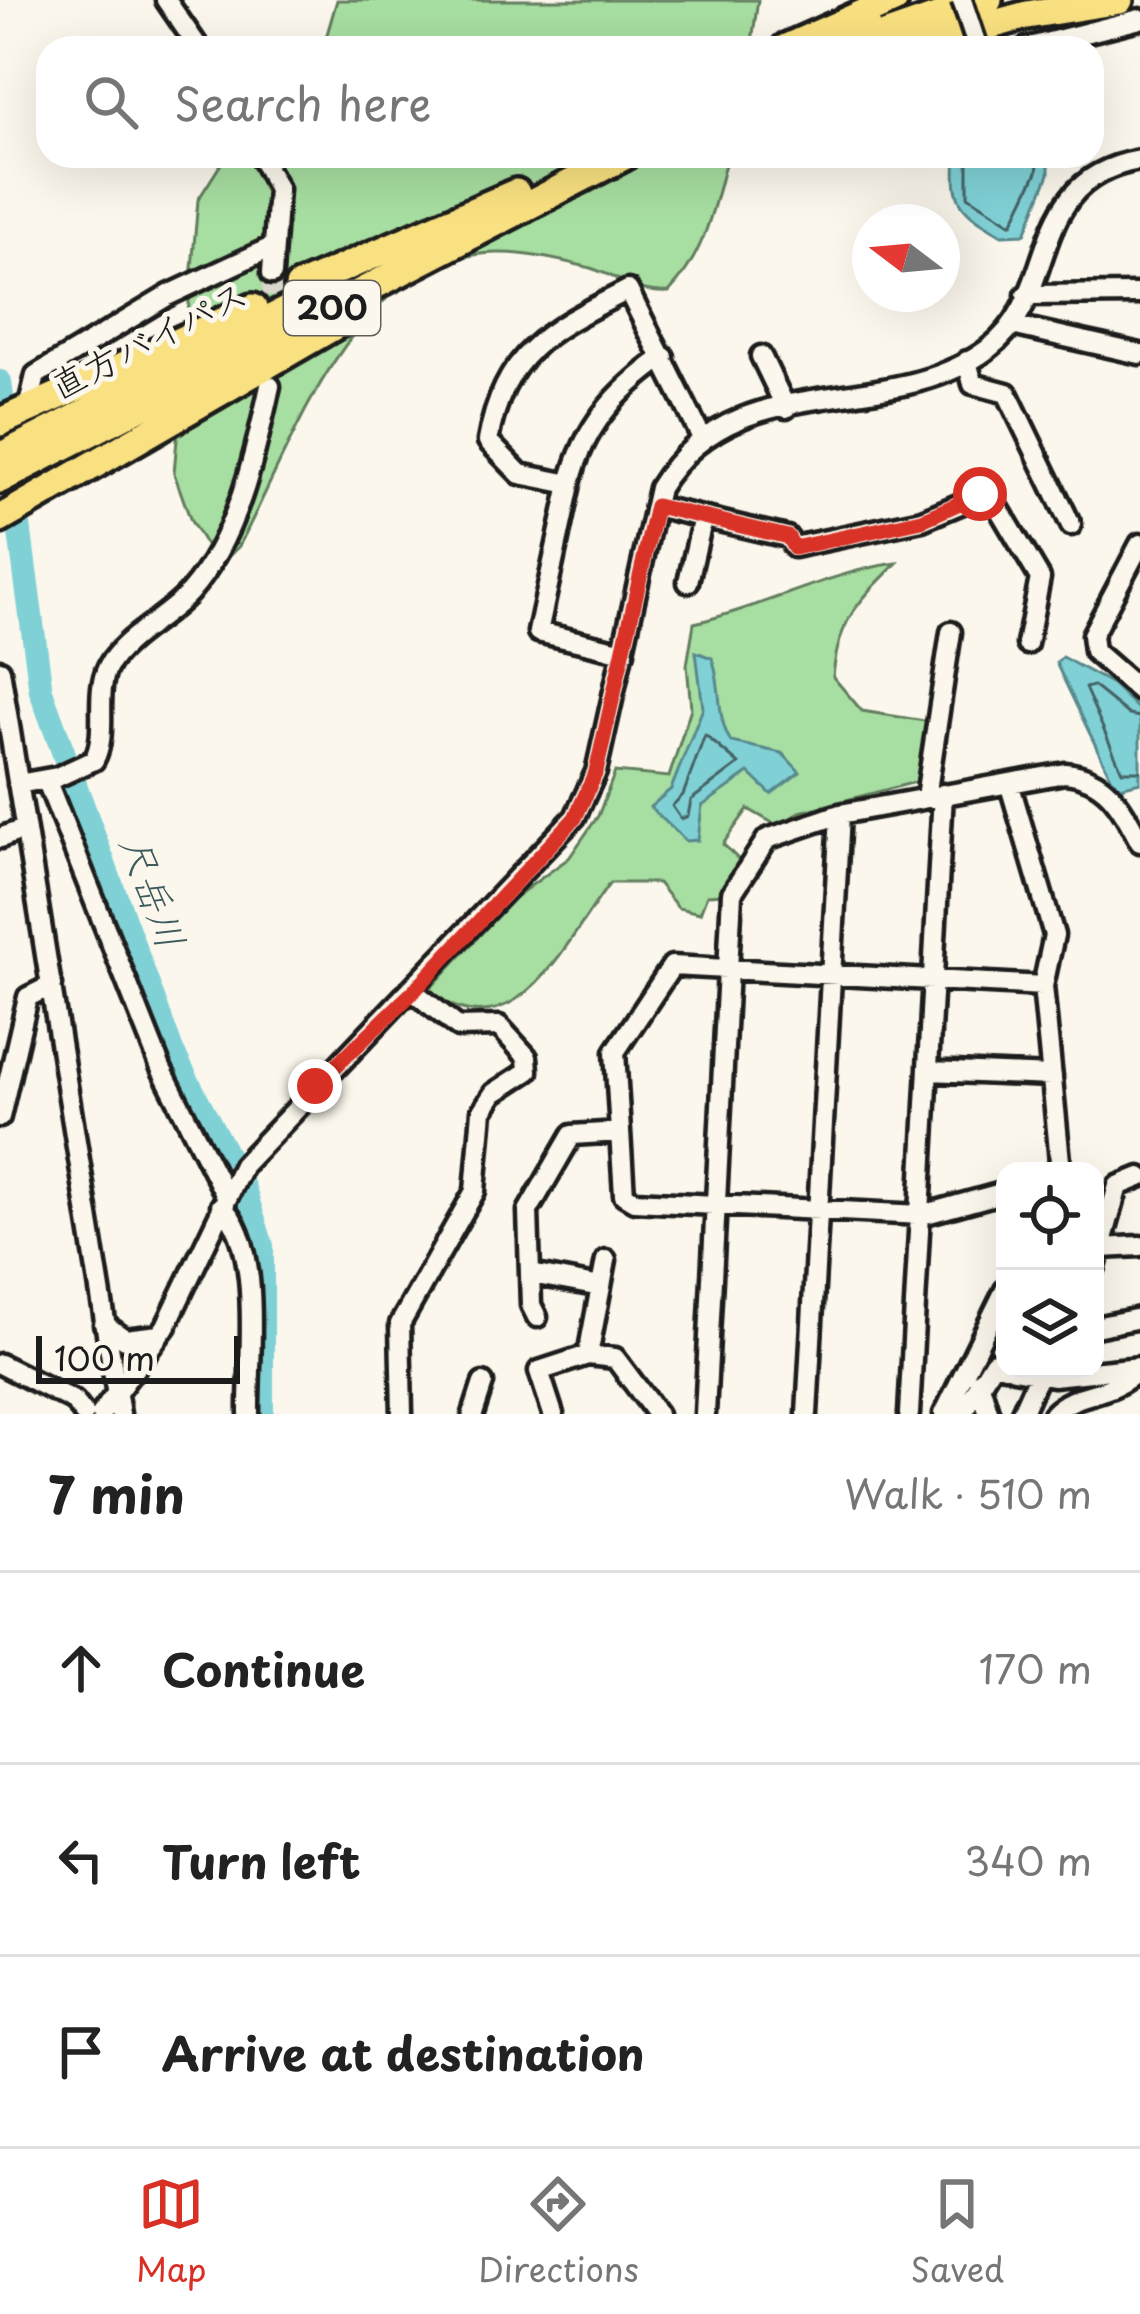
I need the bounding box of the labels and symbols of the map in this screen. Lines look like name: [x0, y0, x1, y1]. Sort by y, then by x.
north arrow: [852, 204, 960, 312]
street label: 直方バイパス: [40, 265, 256, 411]
road number: 200: [284, 281, 380, 335]
route start: [953, 467, 1007, 521]
water label: 尺岳川: [108, 826, 203, 956]
route end: [288, 1059, 342, 1113]
scale bar: [36, 1330, 240, 1383]

